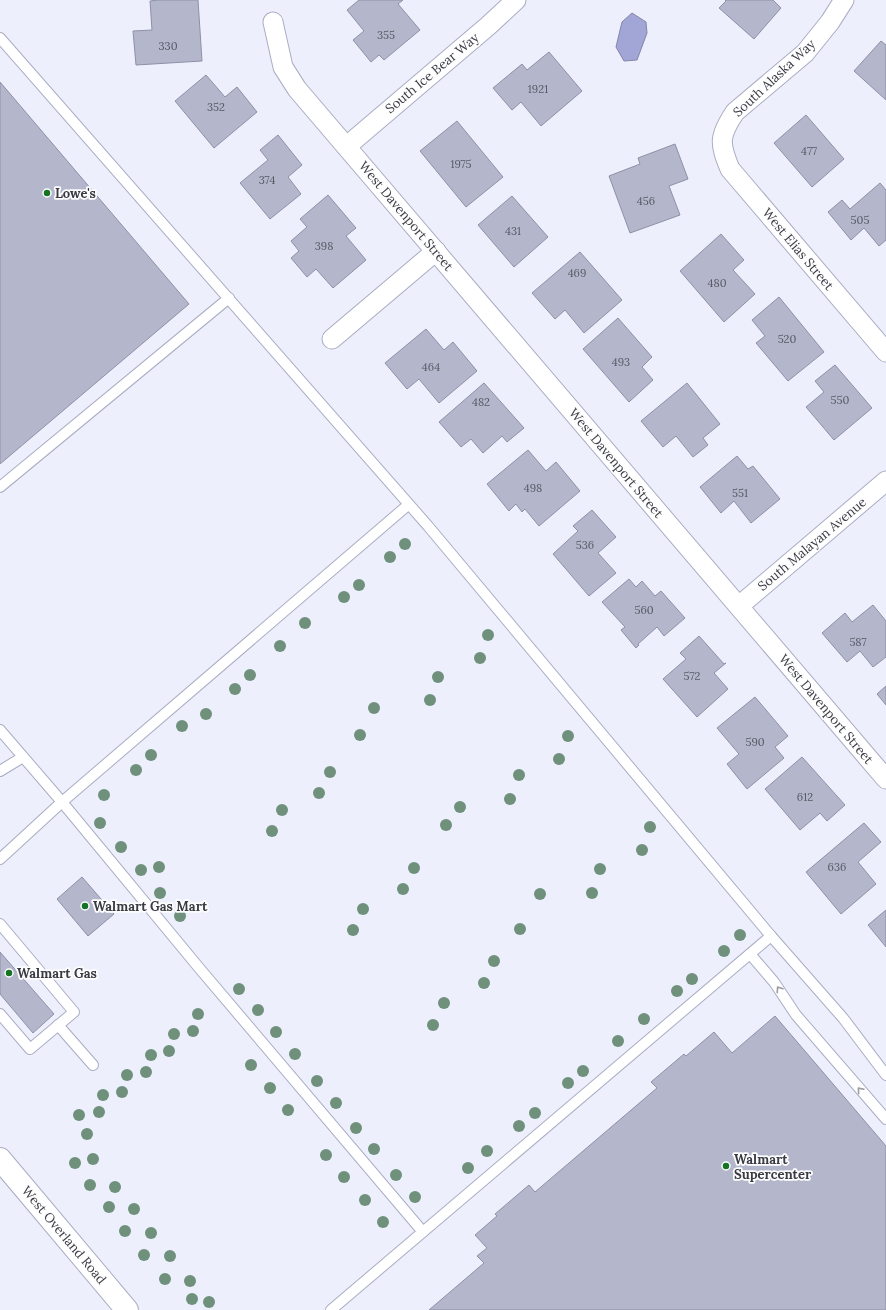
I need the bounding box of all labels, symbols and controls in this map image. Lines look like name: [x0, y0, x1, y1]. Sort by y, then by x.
house number: 355: [377, 28, 395, 42]
street label: South Ice Bear Way: [382, 29, 482, 117]
street label: South Alaska Way: [729, 35, 819, 120]
house number: 330: [158, 39, 178, 53]
house number: 1921: [528, 82, 548, 96]
house number: 352: [207, 100, 225, 114]
house number: 477: [801, 144, 817, 158]
house number: 1975: [450, 157, 472, 171]
street label: West Davenport Street: [355, 158, 457, 274]
house number: 374: [259, 173, 275, 187]
place label: Lowe's: [55, 185, 96, 202]
marker: Lowe's: [42, 188, 52, 198]
house number: 456: [637, 194, 655, 208]
street label: West Elias Street: [759, 204, 837, 294]
house number: 505: [851, 213, 869, 227]
house number: 431: [505, 224, 521, 238]
house number: 398: [315, 239, 333, 253]
house number: 469: [568, 266, 586, 280]
house number: 480: [708, 276, 727, 290]
house number: 520: [778, 332, 797, 346]
house number: 493: [612, 355, 630, 369]
house number: 464: [422, 360, 440, 374]
house number: 550: [831, 393, 850, 407]
house number: 482: [472, 395, 490, 409]
street label: West Davenport Street: [565, 405, 667, 521]
house number: 498: [524, 481, 542, 495]
house number: 551: [732, 486, 748, 500]
street label: South Malayan Avenue: [754, 494, 870, 594]
house number: 536: [576, 538, 594, 552]
house number: 560: [634, 603, 654, 617]
house number: 587: [849, 635, 867, 649]
street label: West Davenport Street: [775, 651, 877, 767]
house number: 572: [684, 669, 701, 683]
house number: 590: [745, 735, 765, 749]
house number: 612: [797, 790, 813, 804]
house number: 636: [828, 860, 846, 874]
place label: Walmart Gas Mart: [93, 898, 208, 915]
marker: Walmart Gas Mart: [80, 901, 90, 911]
place label: Walmart Gas: [17, 965, 97, 982]
marker: Walmart Gas: [4, 968, 14, 978]
one-way arrow: [776, 986, 783, 993]
one-way arrow: [858, 1087, 865, 1094]
place label: Walmart Supercenter: [734, 1151, 812, 1183]
marker: Walmart Supercenter: [721, 1161, 731, 1171]
street label: West Overland Road: [18, 1182, 110, 1288]

